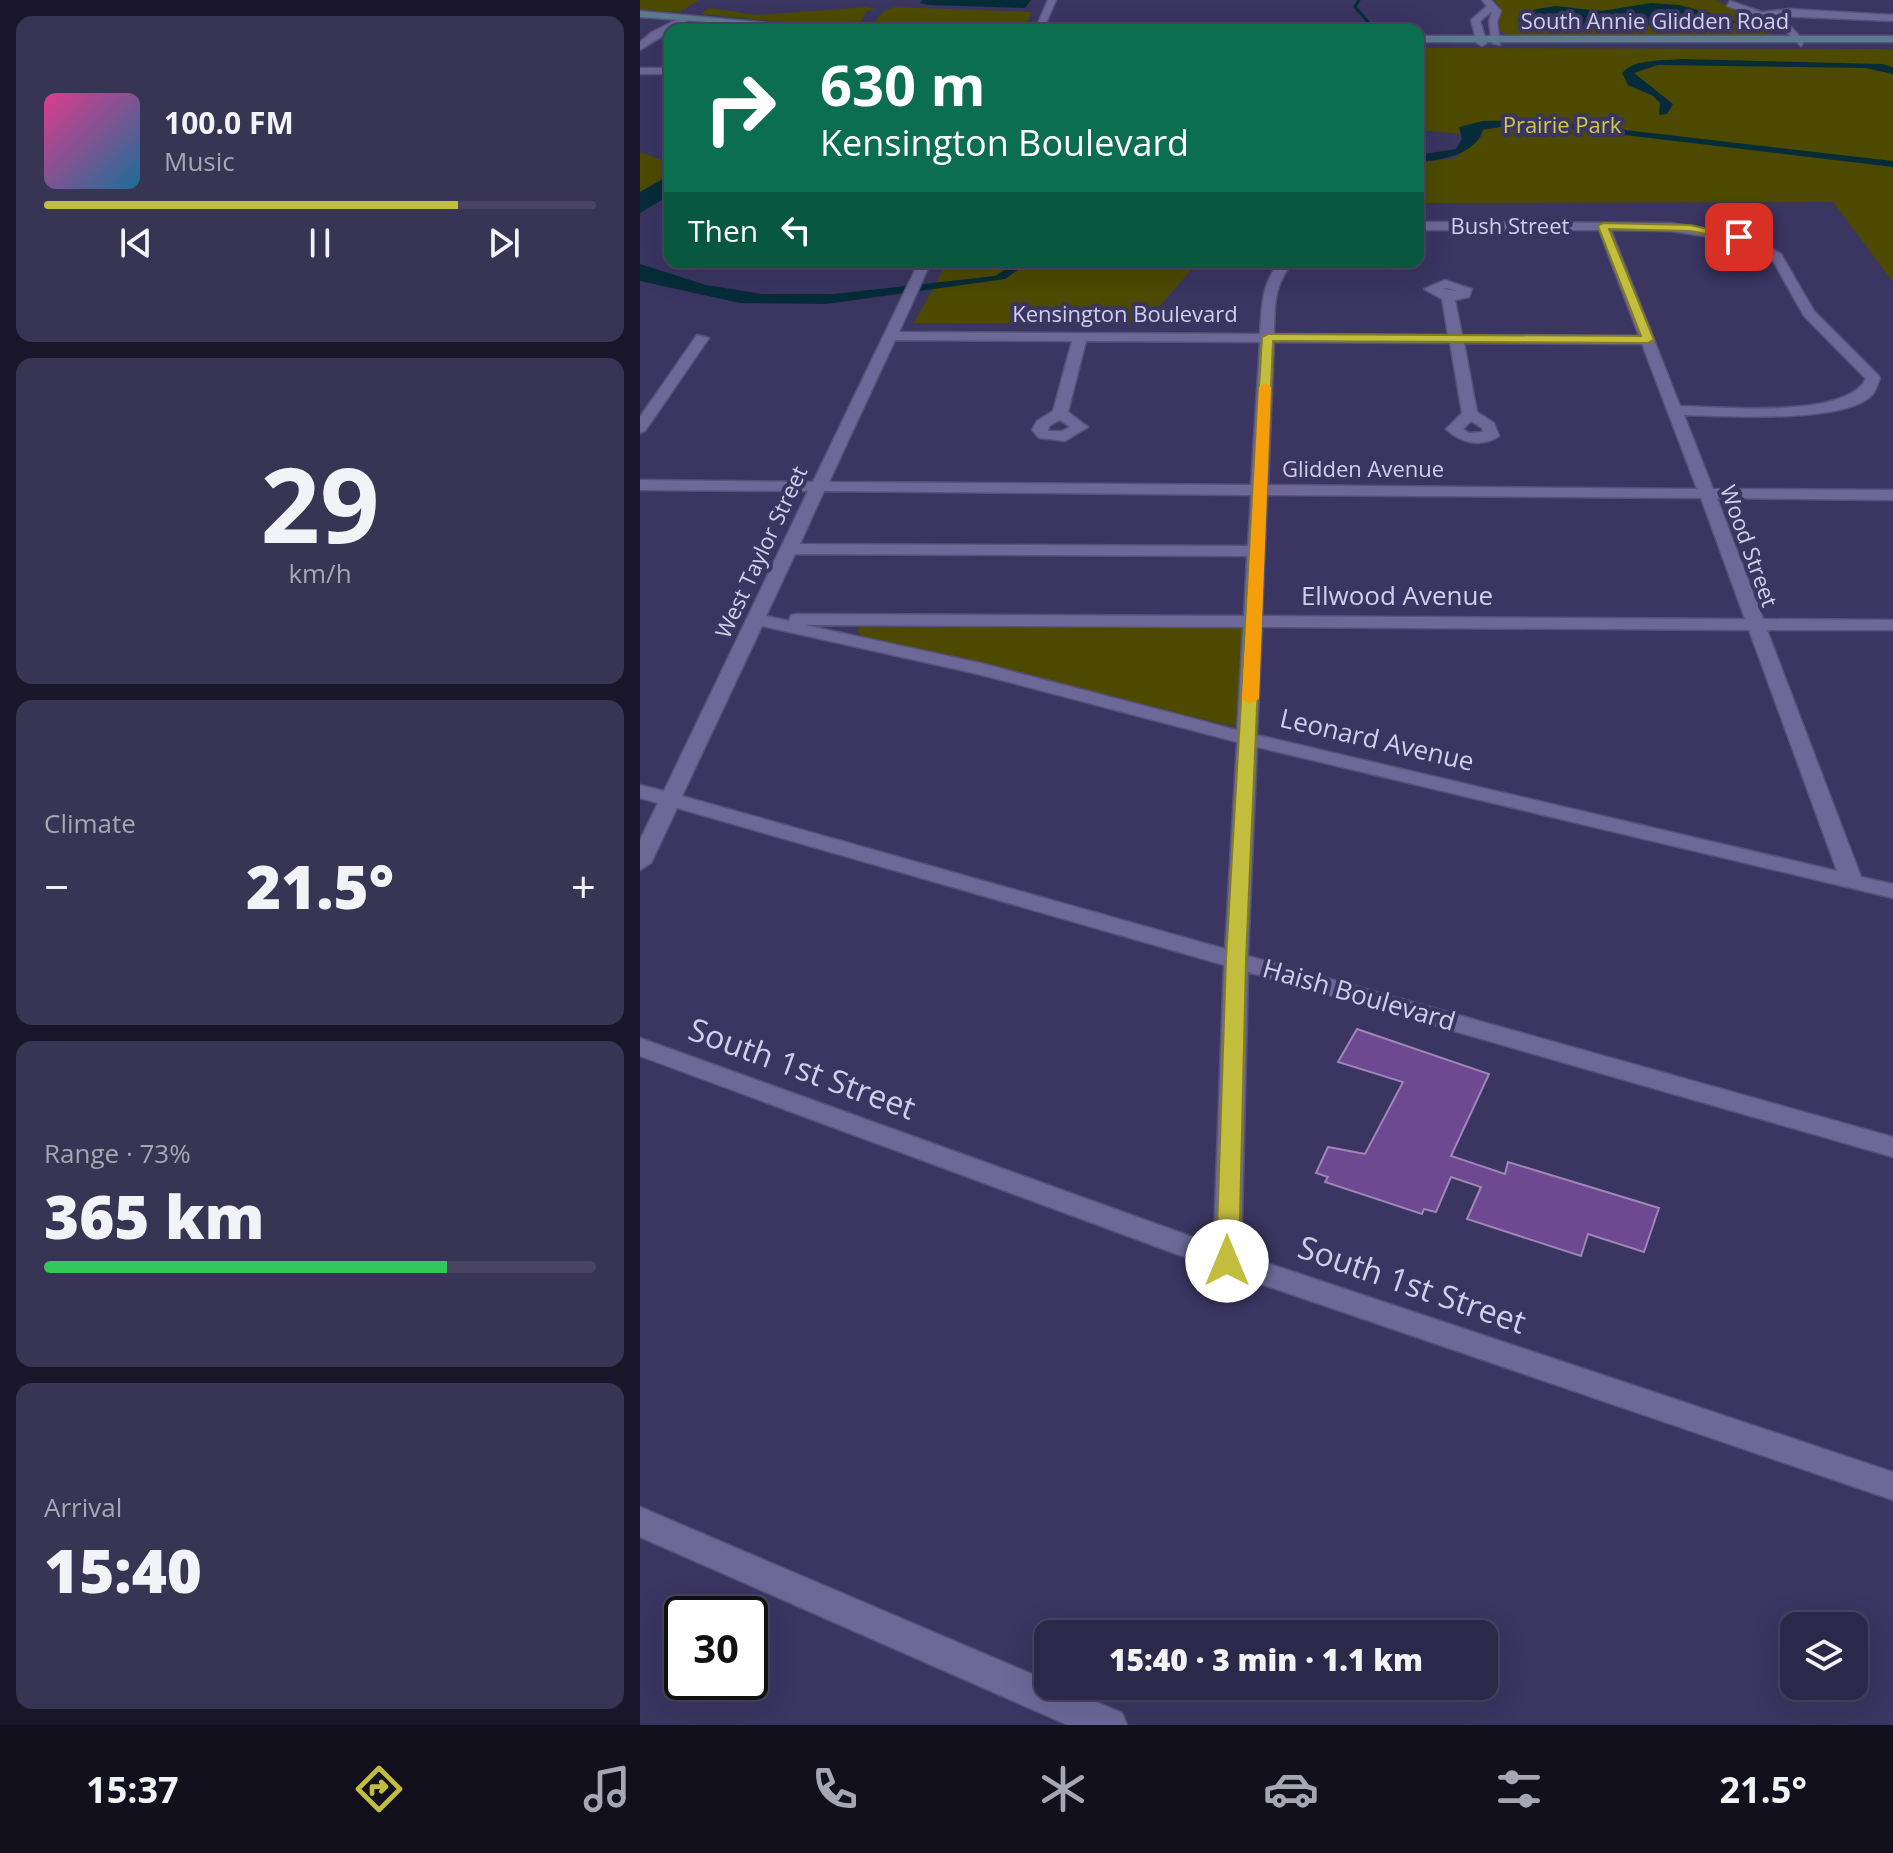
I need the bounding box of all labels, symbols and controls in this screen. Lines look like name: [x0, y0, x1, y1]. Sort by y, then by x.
street label: South Annie Glidden Road: [1521, 5, 1789, 35]
text: 630 m: [820, 46, 986, 122]
icon: right: [688, 56, 792, 160]
text: 100.0 FM: [164, 102, 294, 143]
park label: Prairie Park: [1503, 109, 1622, 139]
text: Kensington Boulevard: [820, 118, 1189, 167]
text: Music: [164, 143, 235, 179]
pin: [1705, 203, 1773, 271]
icon: left: [774, 208, 818, 252]
text: Then: [688, 210, 758, 251]
street label: Bush Street: [1451, 210, 1570, 240]
icon: arrive: [1717, 215, 1761, 259]
icon: previous: [114, 221, 158, 265]
icon: pause: [298, 221, 342, 265]
icon: next: [482, 221, 526, 265]
street label: Kensington Boulevard: [1012, 298, 1238, 328]
text: 29: [261, 432, 379, 573]
street label: Glidden Avenue: [1282, 453, 1444, 483]
street label: West Taylor Street: [707, 460, 813, 643]
street label: Wood Street: [1714, 481, 1786, 611]
text: km/h: [288, 555, 352, 591]
street label: Ellwood Avenue: [1301, 577, 1493, 613]
street label: Leonard Avenue: [1277, 699, 1478, 779]
text: Climate: [44, 805, 136, 841]
text: 21.5°: [246, 845, 394, 927]
text: −: [44, 856, 69, 916]
text: +: [571, 856, 596, 916]
street label: Haish Boulevard: [1259, 949, 1460, 1039]
street label: South 1st Street: [683, 1007, 922, 1129]
text: Range · 73%: [44, 1135, 191, 1171]
text: 365 km: [44, 1175, 265, 1257]
position arrow: [1185, 1219, 1269, 1303]
street label: South 1st Street: [1293, 1224, 1532, 1343]
text: Arrival: [44, 1489, 122, 1525]
text: 15:40: [44, 1529, 202, 1611]
speed limit sign: 30: [664, 1596, 768, 1700]
map controls: [1780, 1612, 1868, 1700]
button: layers: [1780, 1612, 1868, 1700]
text: 15:40 · 3 min · 1.1 km: [1109, 1639, 1423, 1680]
icon: directions: [351, 1761, 407, 1817]
icon: music: [579, 1761, 635, 1817]
icon: phone: [807, 1761, 863, 1817]
icon: climate: [1035, 1761, 1091, 1817]
icon: car: [1263, 1761, 1319, 1817]
icon: filters: [1491, 1761, 1547, 1817]
text: 15:37: [86, 1765, 179, 1814]
text: 21.5°: [1719, 1765, 1807, 1814]

